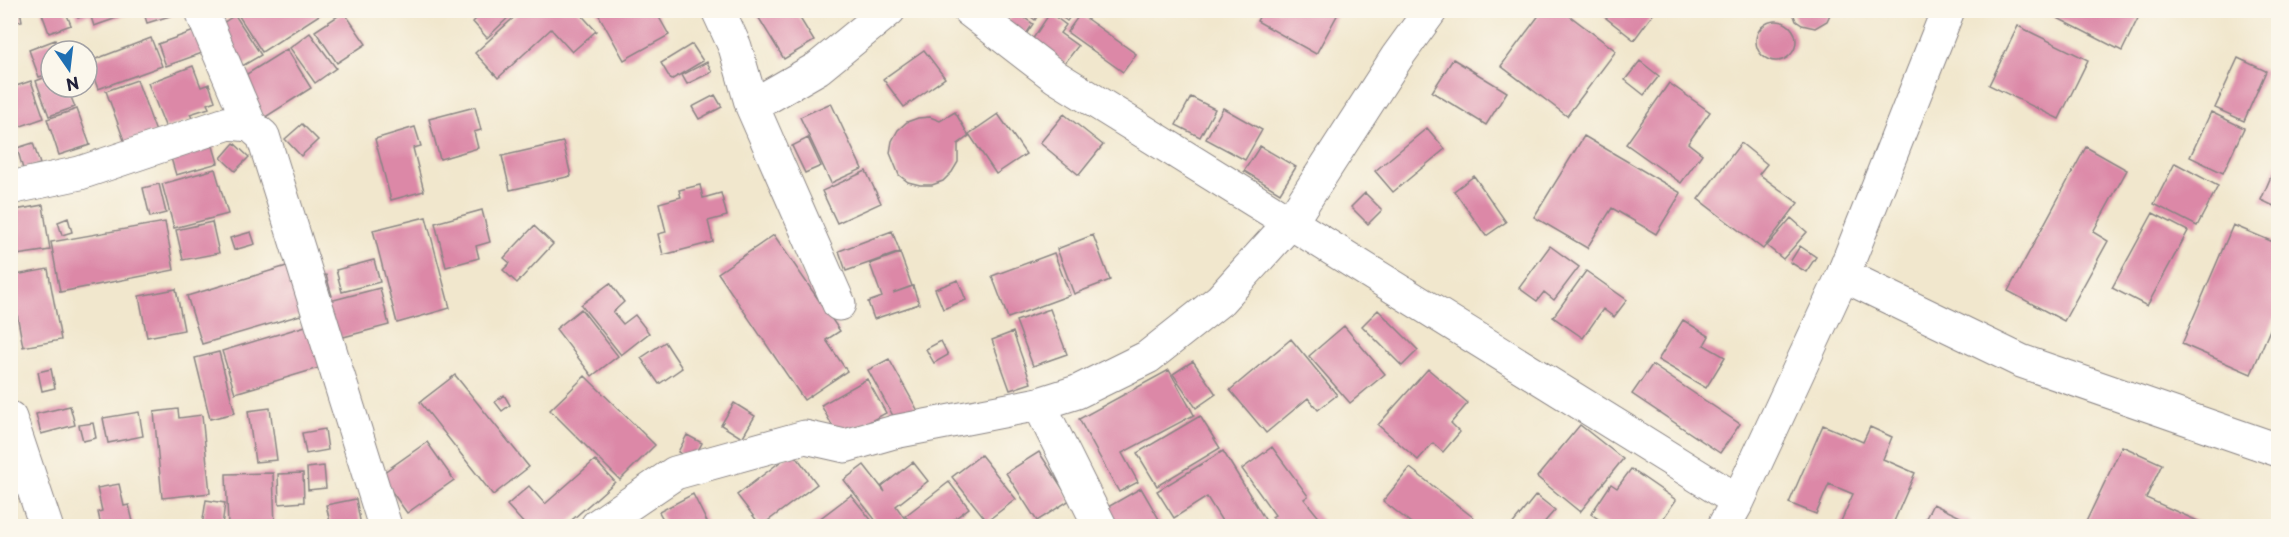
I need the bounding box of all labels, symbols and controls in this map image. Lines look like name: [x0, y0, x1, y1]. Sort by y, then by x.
north arrow: [39, 39, 99, 99]
text: N: [64, 71, 82, 98]

